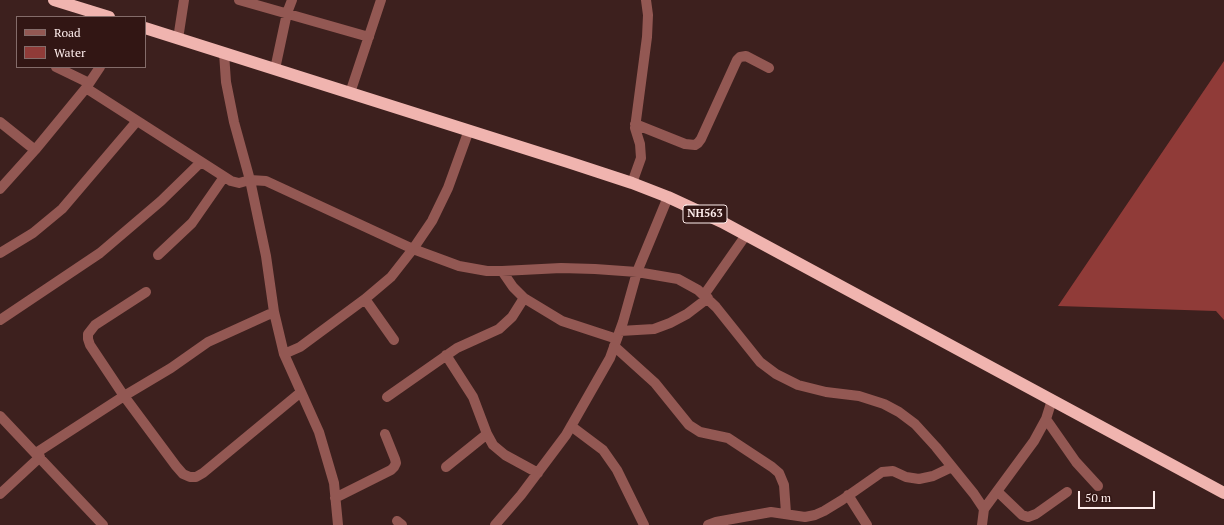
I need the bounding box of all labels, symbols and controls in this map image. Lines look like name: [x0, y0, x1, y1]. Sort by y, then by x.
legend: [16, 16, 146, 68]
text: Road: [54, 25, 81, 40]
text: Water: [54, 45, 86, 60]
road number: NH563: [683, 205, 727, 223]
scale bar: [1080, 483, 1157, 509]
text: 50 m: [1085, 490, 1111, 505]

